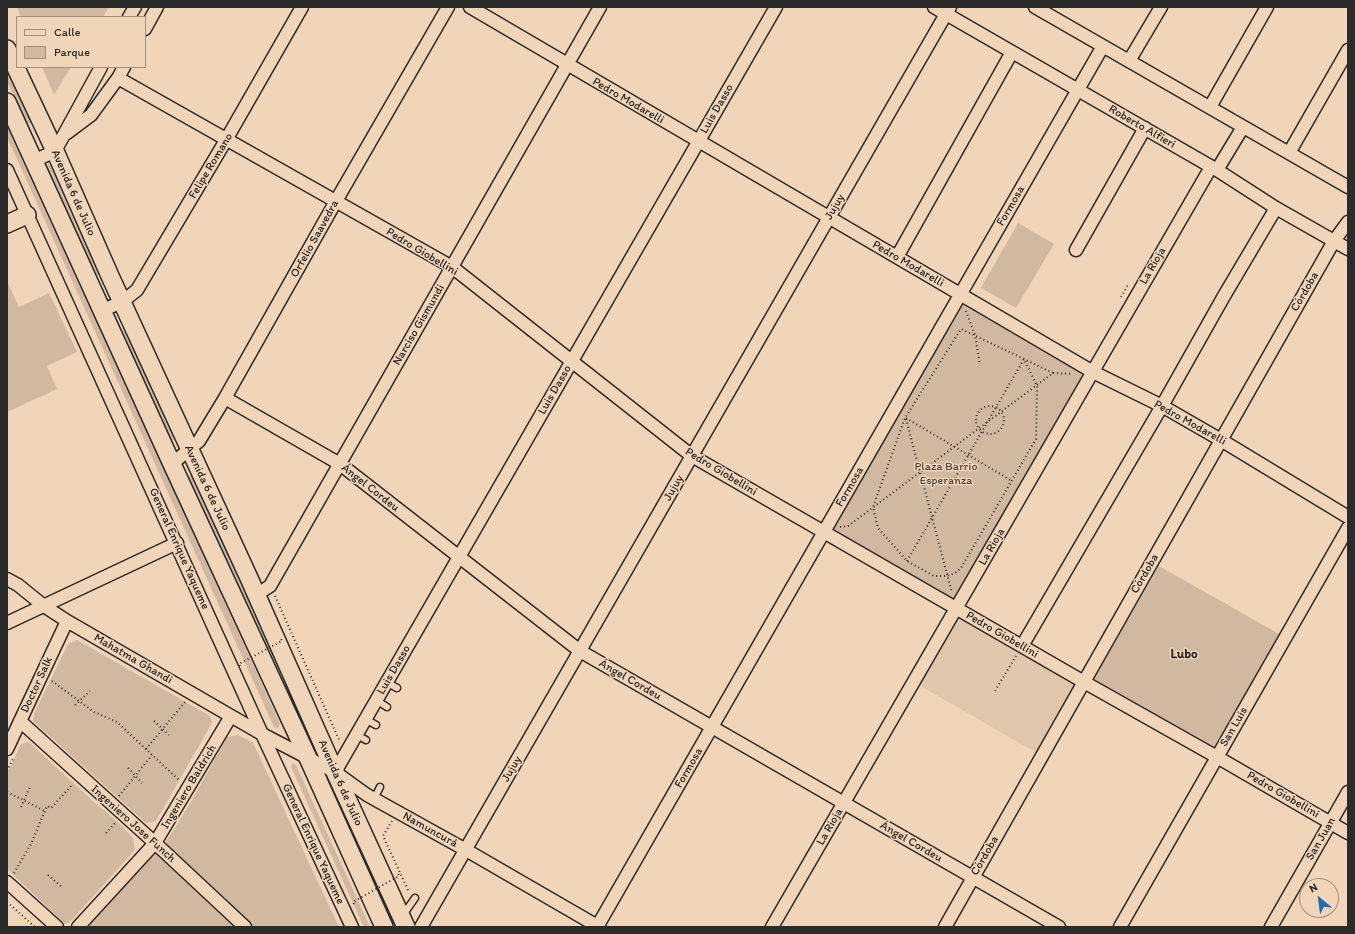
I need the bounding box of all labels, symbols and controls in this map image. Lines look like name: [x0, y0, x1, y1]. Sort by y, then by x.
legend: [16, 16, 146, 68]
text: Calle: [54, 25, 80, 39]
text: Parque: [54, 45, 90, 59]
street label: Pedro Modarelli: [590, 75, 666, 127]
street label: Luis Dasso: [697, 82, 737, 136]
street label: Roberto Alfieri: [1106, 102, 1178, 152]
street label: Felipe Romano: [186, 131, 236, 201]
street label: Avenida 6 de Julio: [48, 148, 98, 238]
street label: Formosa: [994, 183, 1028, 229]
street label: Jujuy: [822, 191, 848, 223]
street label: Orfelio Saavedra: [288, 198, 342, 280]
street label: Pedro Giobellini: [383, 225, 461, 279]
street label: Pedro Modarelli: [870, 238, 946, 290]
street label: La Rioja: [1137, 245, 1169, 287]
street label: Córdoba: [1288, 270, 1322, 314]
street label: Narciso Gismundi: [390, 282, 448, 368]
street label: Luis Dasso: [535, 363, 575, 417]
street label: Pedro Modarelli: [1151, 397, 1229, 449]
street label: Avenida 6 de Julio: [181, 443, 233, 533]
street label: Pedro Giobellini: [682, 445, 760, 499]
park label: Plaza Barrio Esperanza: [914, 460, 978, 488]
street label: Ángel Cordeu: [338, 461, 402, 515]
street label: Formosa: [833, 464, 867, 510]
street label: Jujuy: [661, 472, 687, 504]
street label: General Enrique Yaqueme: [146, 486, 212, 612]
street label: La Rioja: [976, 526, 1008, 568]
street label: Córdoba: [1128, 552, 1162, 596]
street label: Pedro Giobellini: [963, 608, 1041, 662]
street label: Mahatma Ghandi: [91, 631, 175, 687]
street label: Luis Dasso: [374, 643, 414, 697]
district label: Lubo: [1170, 647, 1198, 663]
street label: Doctor Salk: [18, 655, 56, 715]
street label: Ángel Cordeu: [596, 656, 664, 704]
street label: San Luis: [1217, 705, 1251, 749]
street label: Avenida 6 de Julio: [315, 738, 365, 828]
street label: Ingeniero Baldrich: [158, 742, 220, 832]
street label: Formosa: [672, 745, 706, 791]
street label: Jujuy: [499, 753, 525, 785]
street label: Pedro Giobellini: [1244, 768, 1322, 822]
street label: General Enrique Yaqueme: [279, 781, 347, 907]
street label: Ingeniero Jose Funch: [88, 782, 178, 866]
street label: La Rioja: [814, 806, 846, 848]
street label: Namuncurá: [400, 809, 460, 851]
street label: San Juan: [1303, 815, 1339, 863]
street label: Ángel Cordeu: [877, 818, 945, 866]
street label: Córdoba: [968, 834, 1002, 878]
north arrow: [1299, 878, 1339, 918]
text: N: [1307, 880, 1320, 895]

